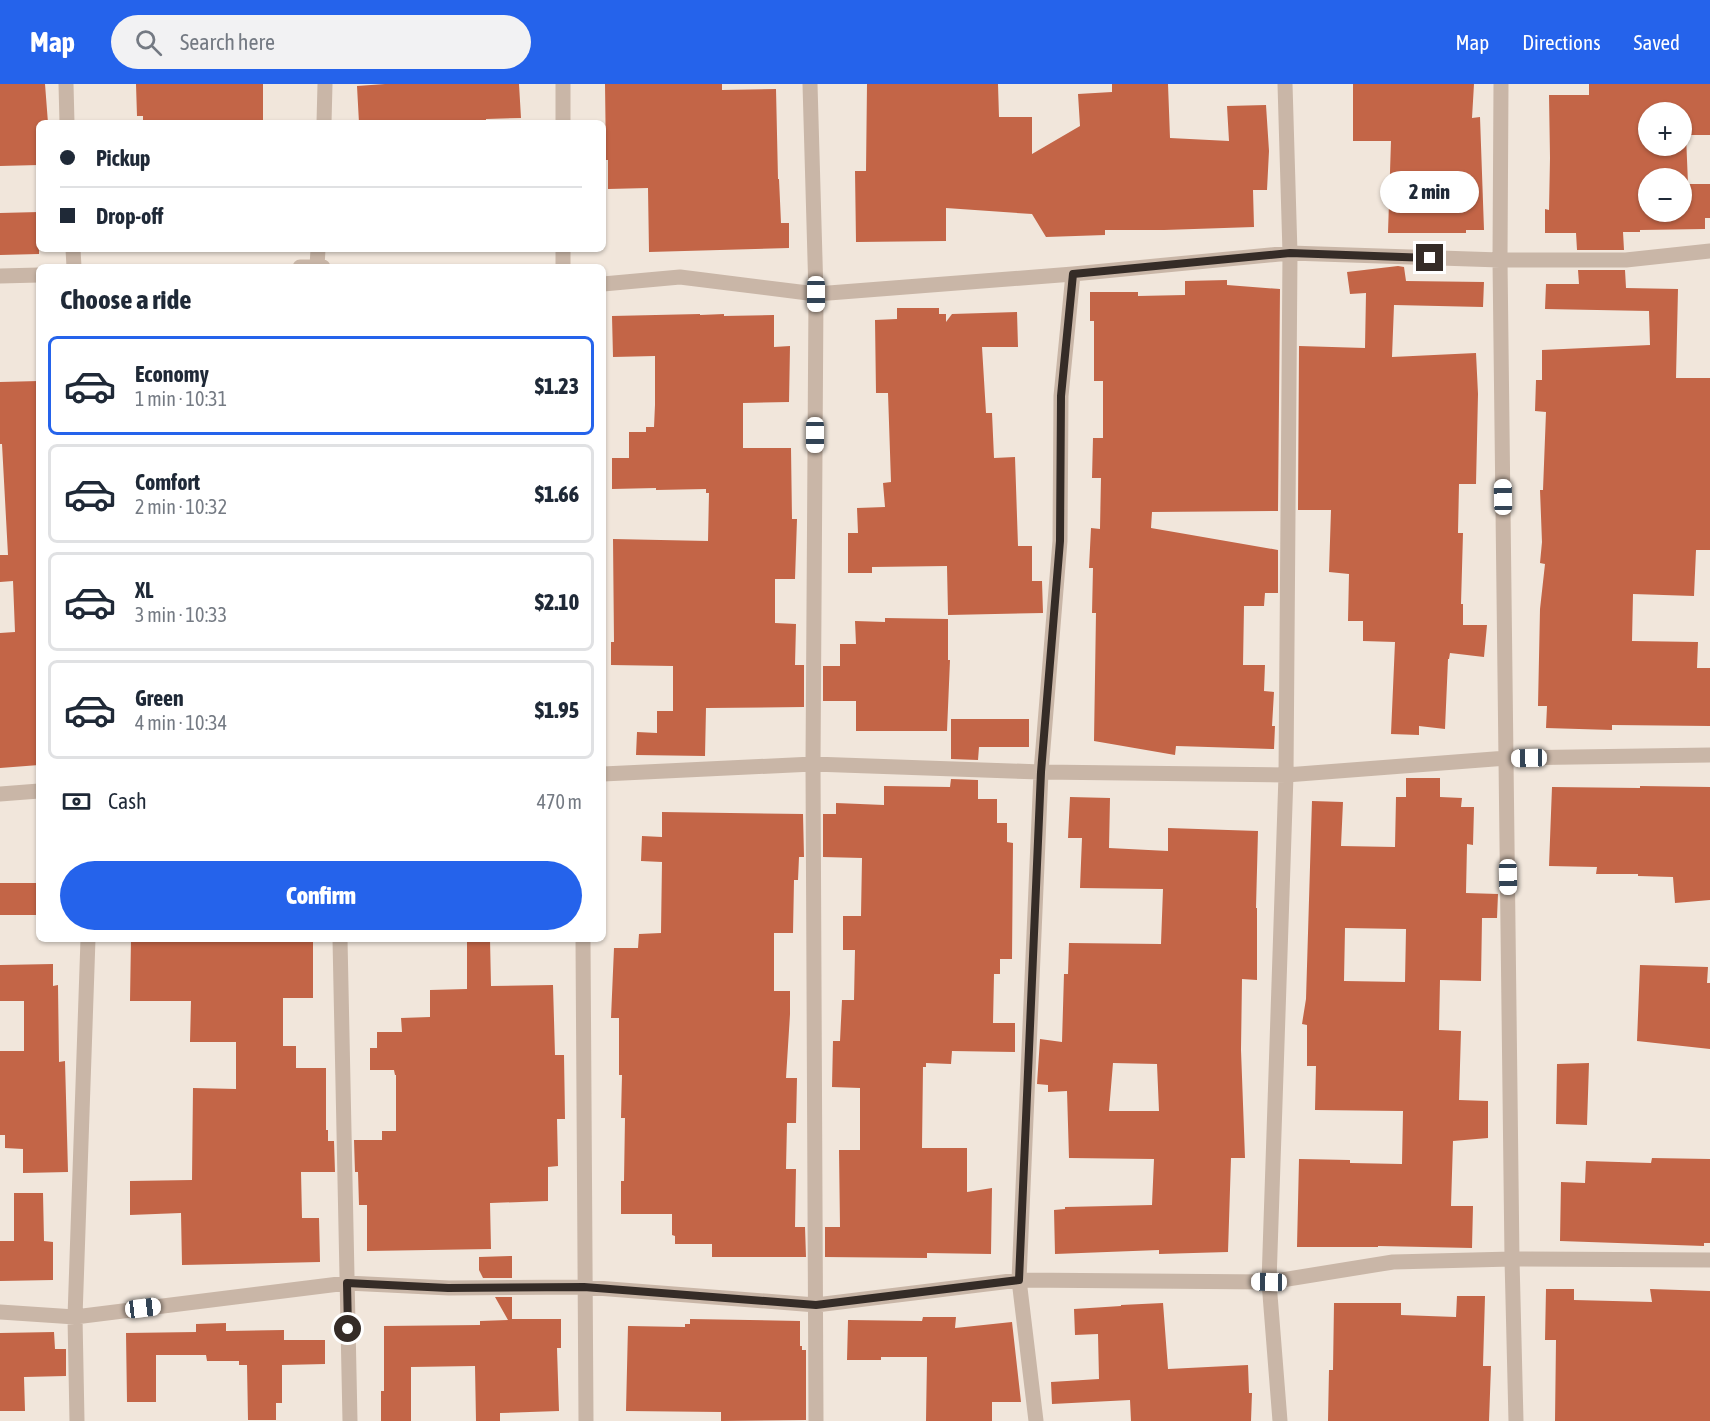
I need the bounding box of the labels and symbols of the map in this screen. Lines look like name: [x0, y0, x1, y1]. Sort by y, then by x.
callout: 2 min: [1380, 171, 1480, 213]
route end: [1416, 244, 1443, 271]
car: [807, 276, 825, 312]
car: [806, 417, 824, 453]
car: [1494, 479, 1512, 515]
car: [1511, 749, 1547, 767]
car: [1499, 859, 1517, 895]
car: [1251, 1273, 1287, 1291]
car: [124, 1297, 162, 1319]
route start: [334, 1315, 361, 1342]

